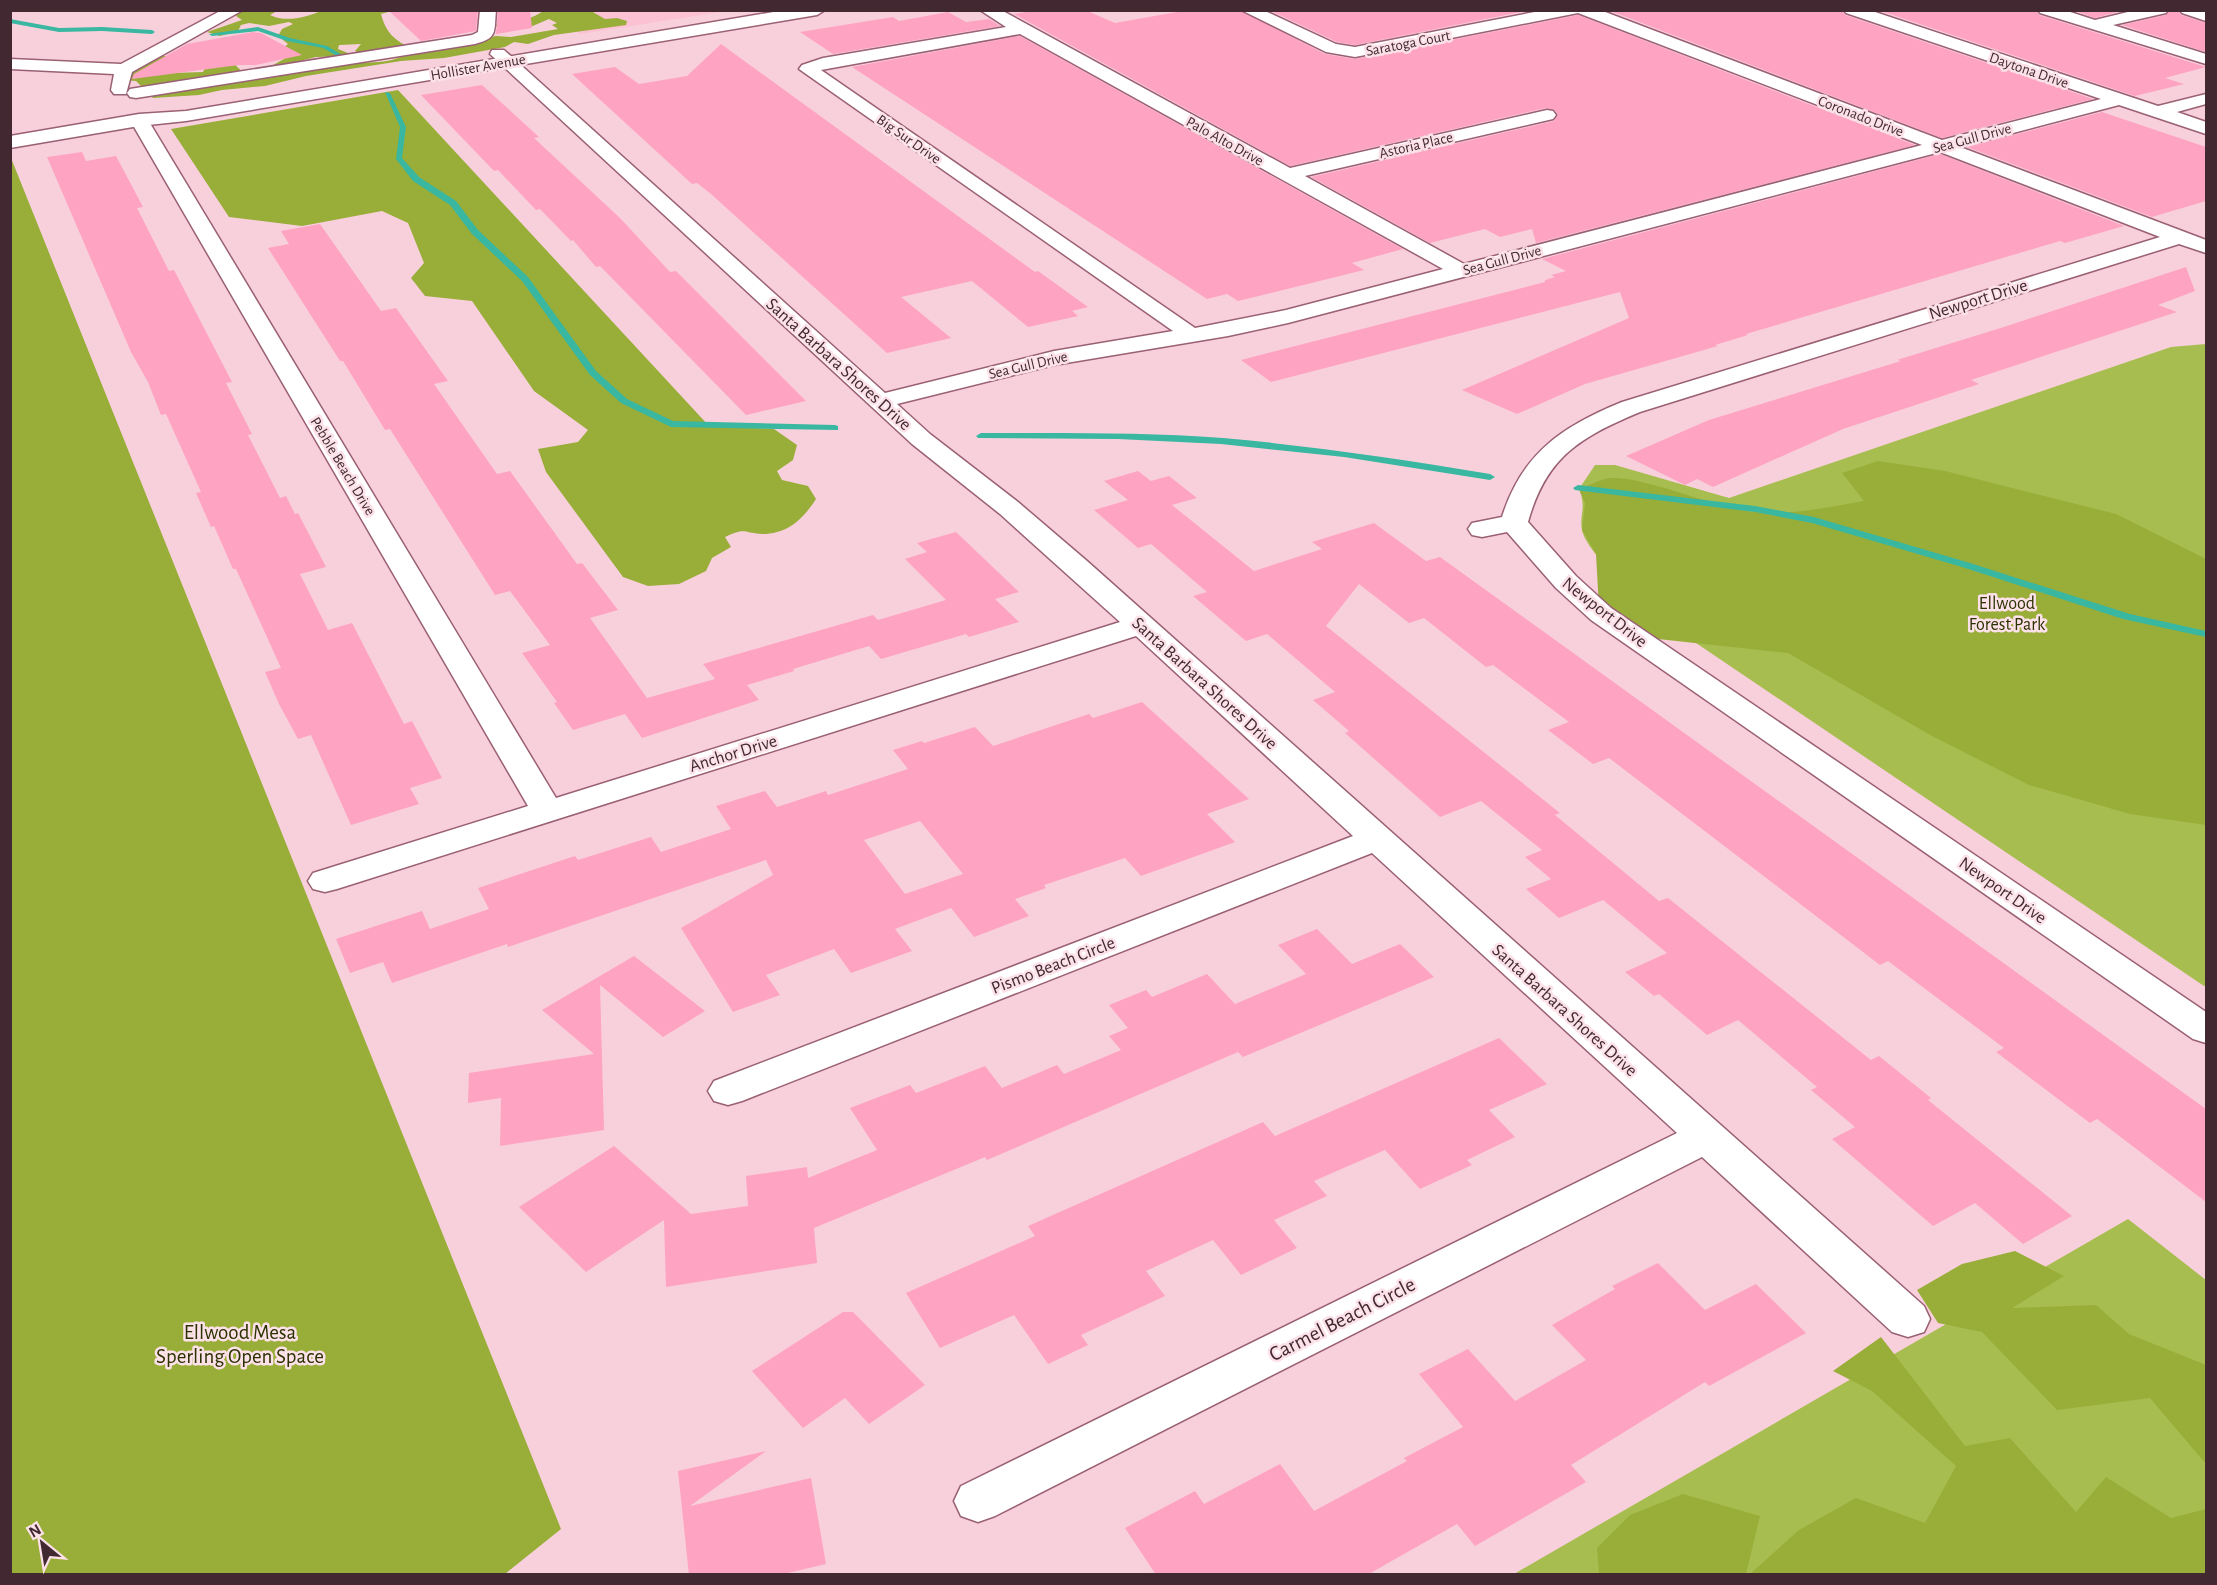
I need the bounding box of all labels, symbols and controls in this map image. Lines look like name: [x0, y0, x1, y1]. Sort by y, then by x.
street label: Saratoga Court: [1365, 28, 1452, 59]
street label: Daytona Drive: [1987, 50, 2071, 91]
street label: Hollister Avenue: [429, 52, 527, 83]
street label: Coronado Drive: [1816, 93, 1906, 140]
street label: Big Sur Drive: [874, 112, 944, 167]
street label: Palo Alto Drive: [1184, 114, 1266, 169]
street label: Sea Gull Drive: [1931, 121, 2013, 156]
street label: Astoria Place: [1378, 130, 1454, 161]
street label: Sea Gull Drive: [1461, 243, 1543, 278]
street label: Newport Drive: [1927, 276, 2030, 323]
street label: Santa Barbara Shores Drive: [762, 295, 914, 434]
street label: Sea Gull Drive: [987, 349, 1069, 382]
street label: Pebble Beach Drive: [307, 415, 378, 518]
street label: Newport Drive: [1559, 574, 1650, 651]
park label: Ellwood Forest Park: [1969, 595, 2046, 634]
street label: Santa Barbara Shores Drive: [1128, 614, 1280, 753]
street label: Anchor Drive: [687, 732, 779, 776]
street label: Newport Drive: [1955, 854, 2049, 927]
street label: Pismo Beach Circle: [989, 934, 1118, 998]
street label: Santa Barbara Shores Drive: [1488, 941, 1640, 1080]
street label: Carmel Beach Circle: [1266, 1274, 1419, 1365]
park label: Ellwood Mesa Sperling Open Space: [156, 1322, 324, 1367]
north arrow: [12, 1513, 72, 1573]
text: N: [26, 1521, 44, 1541]

